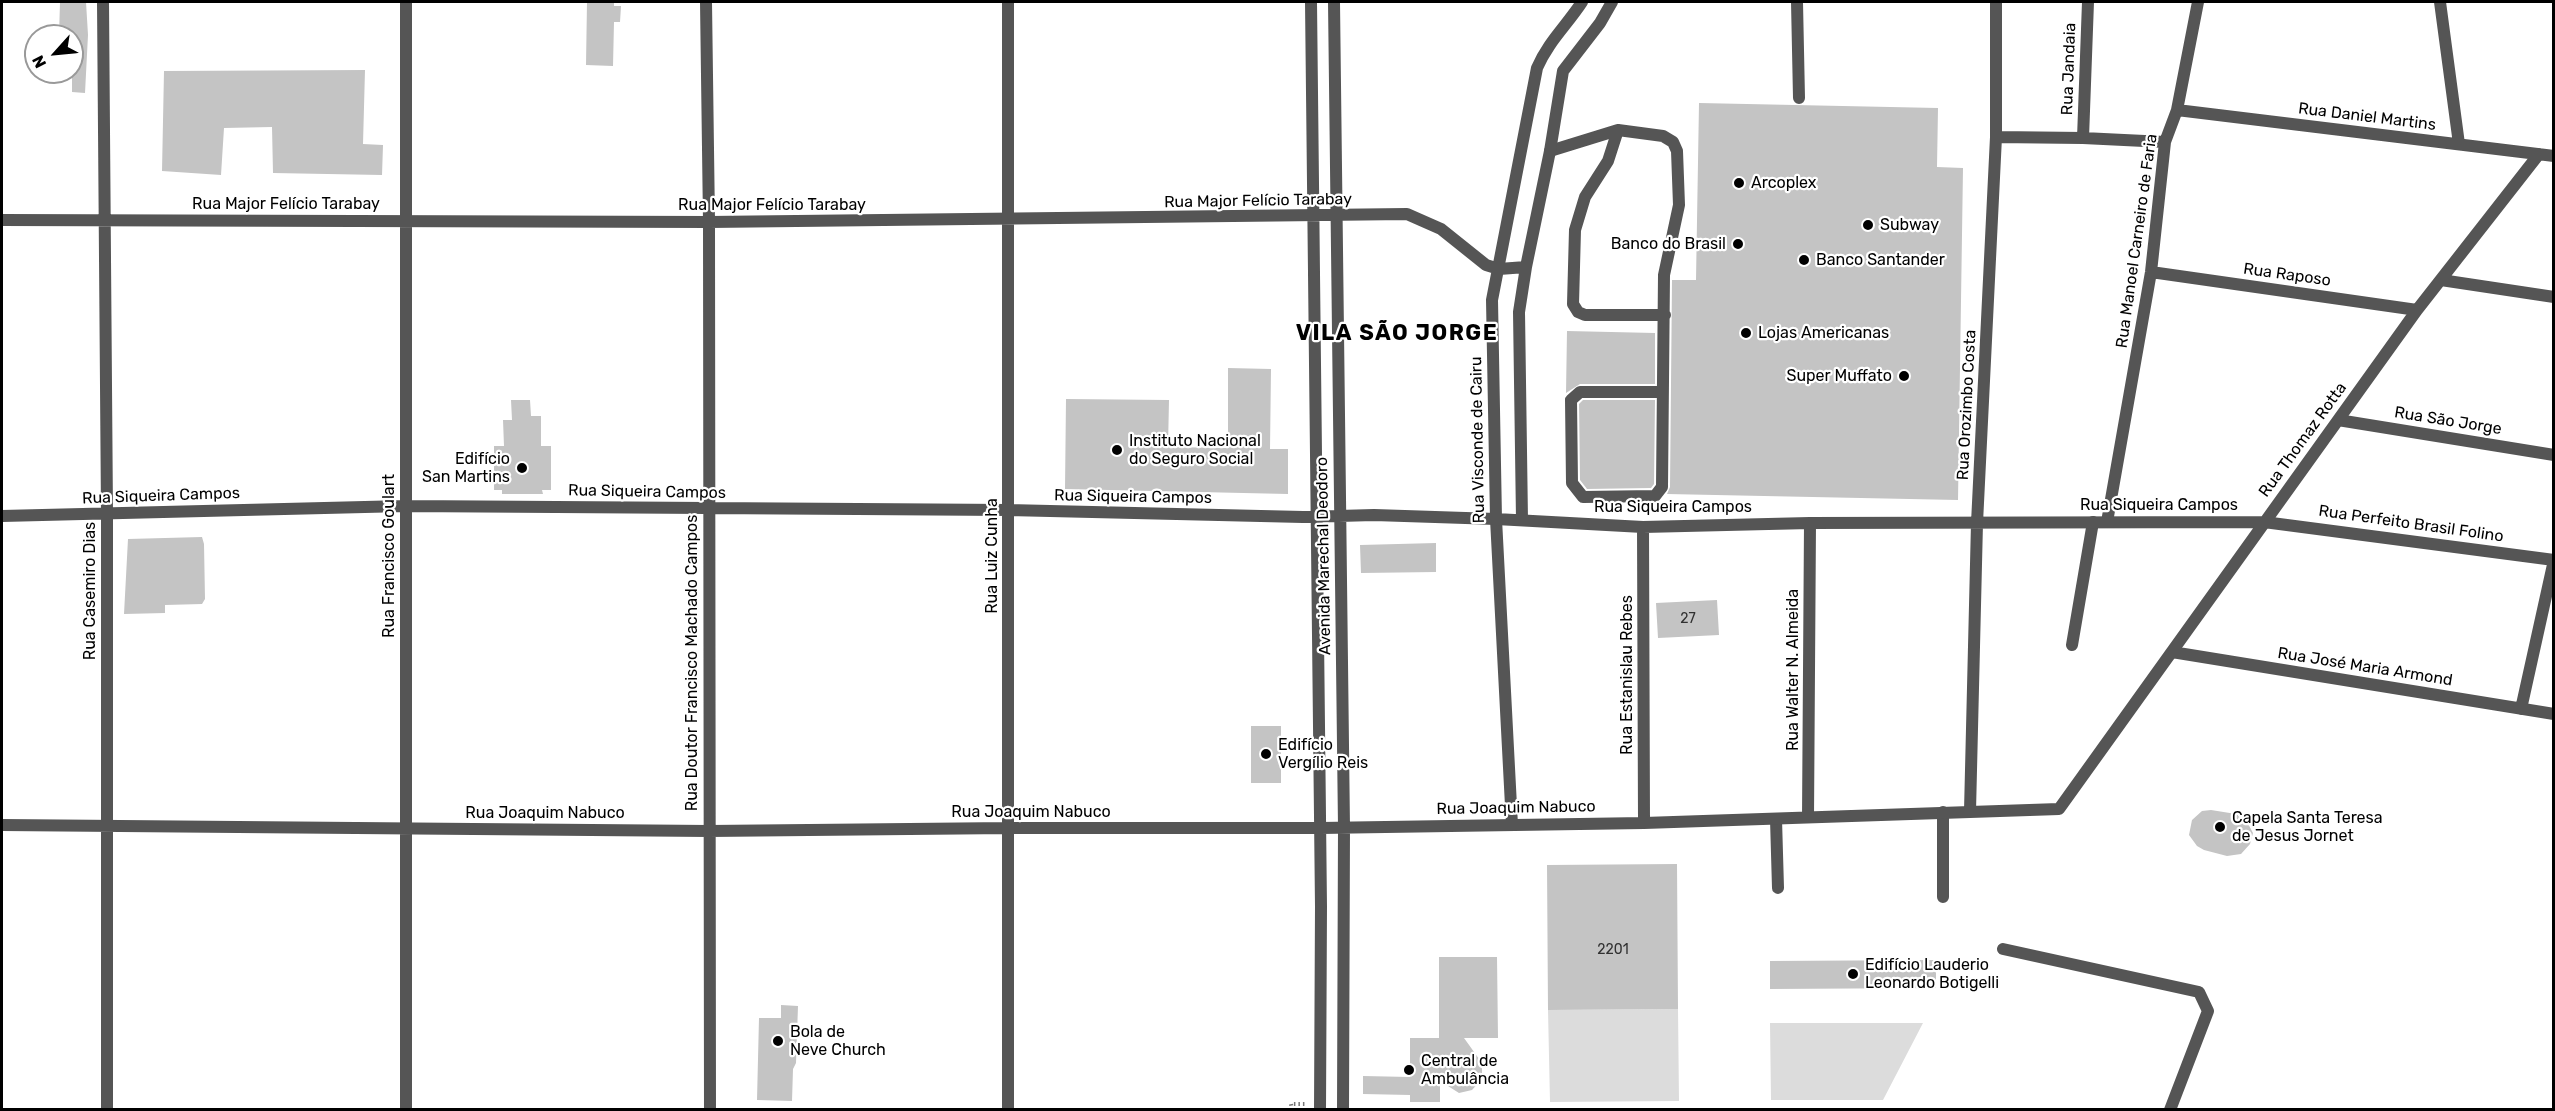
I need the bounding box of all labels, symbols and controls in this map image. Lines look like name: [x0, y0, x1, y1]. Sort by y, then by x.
street label: Rua Jandaia: [2058, 22, 2080, 116]
north arrow: [24, 24, 84, 84]
text: N: [28, 52, 50, 71]
street label: Rua Daniel Martins: [2297, 99, 2437, 135]
street label: Rua Manoel Carneiro de Faria: [2112, 133, 2162, 349]
place label: Arcoplex: [1751, 173, 1816, 193]
marker: Arcoplex: [1732, 176, 1746, 190]
street label: Rua Major Felício Tarabay: [1164, 190, 1352, 212]
street label: Rua Major Felício Tarabay: [192, 194, 380, 214]
street label: Rua Major Felício Tarabay: [678, 195, 866, 215]
place label: Subway: [1880, 215, 1939, 235]
marker: Subway: [1861, 218, 1875, 232]
place label: Banco do Brasil: [1611, 234, 1726, 254]
marker: Banco do Brasil: [1731, 237, 1745, 251]
place label: Banco Santander: [1816, 250, 1945, 270]
marker: Banco Santander: [1797, 253, 1811, 267]
street label: Rua Raposo: [2242, 259, 2332, 291]
district label: VILA SÃO JORGE: [1296, 321, 1498, 347]
place label: Lojas Americanas: [1758, 323, 1889, 343]
marker: Lojas Americanas: [1739, 326, 1753, 340]
street label: Rua Orozimbo Costa: [1953, 329, 1981, 481]
street label: Rua Visconde de Cairu: [1467, 356, 1489, 524]
place label: Super Muffato: [1786, 366, 1892, 386]
marker: Super Muffato: [1897, 369, 1911, 383]
street label: Rua Thomaz Rotta: [2255, 379, 2351, 501]
street label: Rua São Jorge: [2393, 403, 2503, 439]
place label: Instituto Nacional do Seguro Social: [1129, 431, 1261, 469]
marker: Instituto Nacional do Seguro Social: [1110, 443, 1124, 457]
place label: Edifício San Martins: [422, 449, 510, 487]
street label: Avenida Marechal Deodoro: [1313, 457, 1335, 655]
marker: Edifício San Martins: [515, 461, 529, 475]
street label: Rua Francisco Goulart: [379, 474, 399, 638]
street label: Rua Siqueira Campos: [568, 481, 726, 503]
street label: Rua Siqueira Campos: [82, 484, 240, 508]
street label: Rua Siqueira Campos: [1054, 486, 1212, 508]
street label: Rua Siqueira Campos: [2080, 495, 2238, 515]
street label: Rua Siqueira Campos: [1594, 497, 1752, 517]
street label: Rua Luiz Cunha: [982, 498, 1002, 614]
street label: Rua Perfeito Brasil Folino: [2317, 502, 2505, 546]
street label: Rua Doutor Francisco Machado Campos: [682, 515, 702, 811]
street label: Rua Casemiro Dias: [80, 522, 100, 660]
street label: Rua Walter N. Almeida: [1783, 589, 1803, 751]
street label: Rua Estanislau Rebes: [1617, 595, 1637, 755]
house number: 27: [1680, 611, 1696, 627]
street label: Rua José Maria Armond: [2276, 644, 2454, 690]
place label: Edifício Vergílio Reis: [1278, 735, 1368, 773]
marker: Edifício Vergílio Reis: [1259, 747, 1273, 761]
street label: Rua Joaquim Nabuco: [1436, 797, 1596, 819]
street label: Rua Joaquim Nabuco: [951, 802, 1111, 822]
street label: Rua Joaquim Nabuco: [465, 803, 625, 823]
place label: Capela Santa Teresa de Jesus Jornet: [2232, 808, 2383, 846]
marker: Capela Santa Teresa de Jesus Jornet: [2213, 820, 2227, 834]
house number: 2201: [1597, 942, 1629, 958]
place label: Edifício Lauderio Leonardo Botigelli: [1865, 955, 1999, 993]
marker: Edifício Lauderio Leonardo Botigelli: [1846, 967, 1860, 981]
place label: Bola de Neve Church: [790, 1022, 886, 1060]
marker: Bola de Neve Church: [771, 1034, 785, 1048]
place label: Central de Ambulância: [1421, 1051, 1509, 1089]
marker: Central de Ambulância: [1402, 1063, 1416, 1077]

